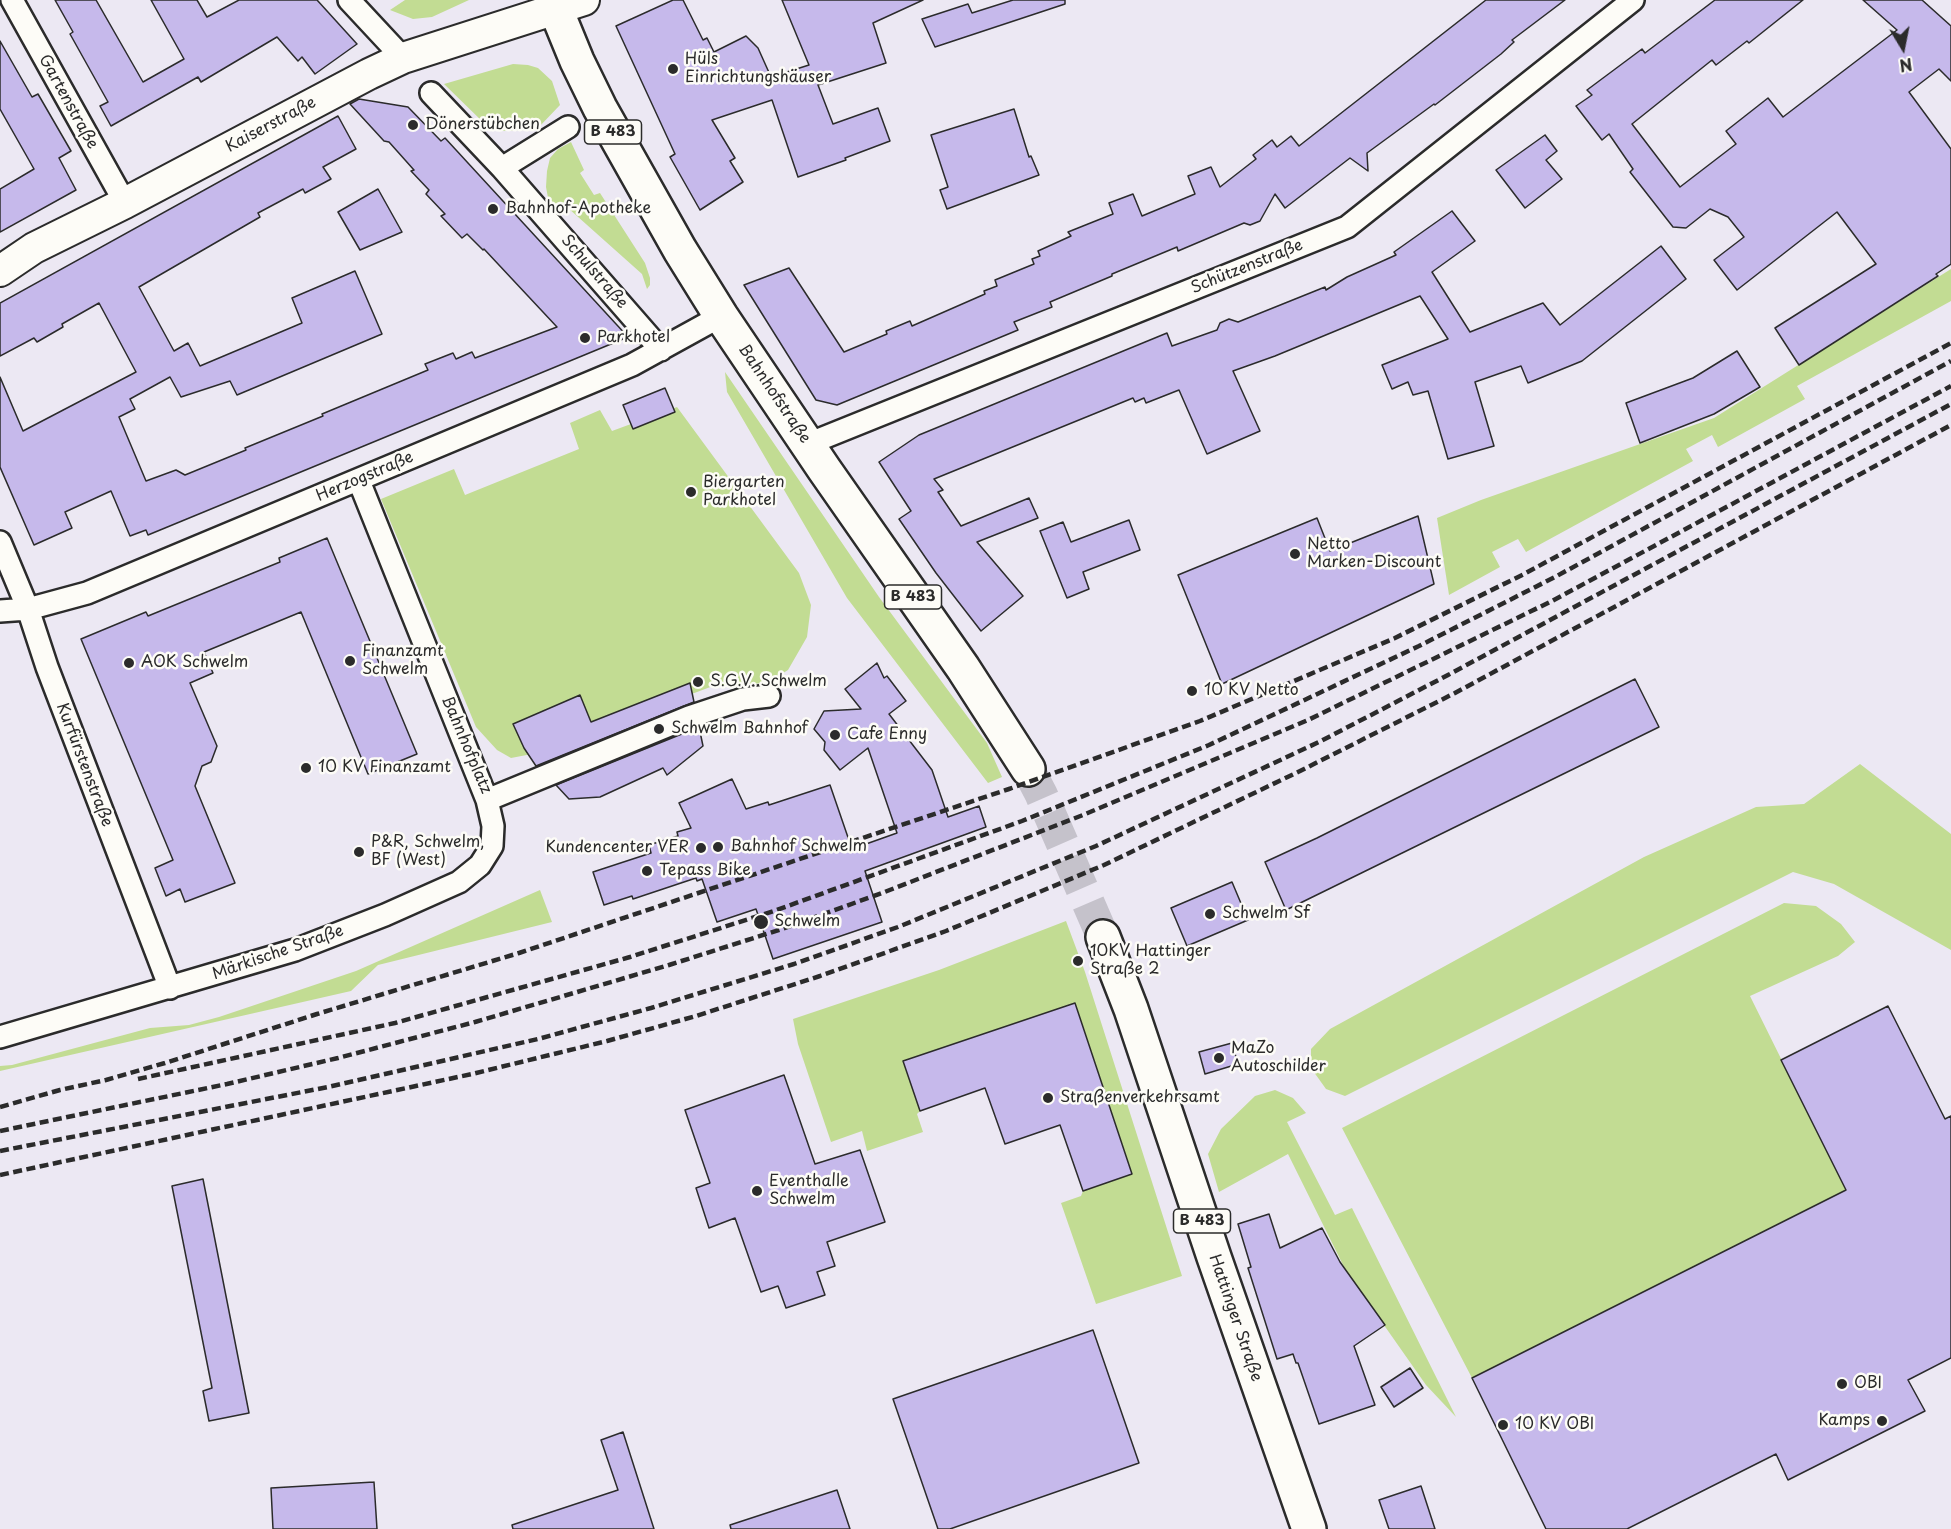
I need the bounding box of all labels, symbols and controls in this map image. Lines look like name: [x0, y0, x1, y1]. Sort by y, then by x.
north arrow: [1873, 18, 1933, 78]
place label: Hüls Einrichtungshäuser: [685, 50, 831, 88]
street label: Gartenstraße: [34, 51, 102, 153]
text: N: [1898, 53, 1914, 79]
marker: Hüls Einrichtungshäuser: [666, 62, 680, 76]
street label: Kaiserstraße: [223, 93, 319, 157]
place label: Dönerstübchen: [425, 115, 540, 135]
marker: Dönerstübchen: [406, 118, 420, 132]
road number: B 483: [584, 120, 642, 144]
place label: Bahnhof-Apotheke: [505, 199, 651, 219]
marker: Bahnhof-Apotheke: [486, 202, 500, 216]
street label: Schulstraße: [557, 231, 631, 313]
street label: Schützenstraße: [1188, 236, 1306, 298]
place label: Parkhotel: [597, 328, 670, 348]
marker: Parkhotel: [578, 331, 592, 345]
street label: Bahnhofstraße: [734, 341, 814, 447]
street label: Herzogstraße: [314, 448, 416, 506]
place label: Biergarten Parkhotel: [703, 473, 785, 511]
marker: Biergarten Parkhotel: [684, 485, 698, 499]
place label: Netto Marken-Discount: [1307, 535, 1441, 573]
marker: Netto Marken-Discount: [1288, 547, 1302, 561]
road number: B 483: [884, 585, 942, 609]
place label: Finanzamt Schwelm: [362, 642, 444, 680]
place label: AOK Schwelm: [141, 653, 248, 673]
marker: Finanzamt Schwelm: [343, 654, 357, 668]
marker: AOK Schwelm: [122, 656, 136, 670]
place label: S.G.V. Schwelm: [710, 672, 827, 692]
marker: S.G.V. Schwelm: [691, 675, 705, 689]
place label: 10 KV Netto: [1204, 681, 1299, 701]
marker: 10 KV Netto: [1185, 684, 1199, 698]
street label: Bahnhofplatz: [437, 693, 495, 797]
street label: Kurfürstenstraße: [52, 700, 116, 830]
place label: Schwelm Bahnhof: [671, 719, 808, 739]
marker: Schwelm Bahnhof: [652, 722, 666, 736]
place label: Cafe Enny: [847, 725, 927, 745]
marker: Cafe Enny: [828, 728, 842, 742]
place label: 10 KV Finanzamt: [318, 758, 451, 778]
marker: 10 KV Finanzamt: [299, 761, 313, 775]
place label: P&R, Schwelm, BF (West): [371, 833, 485, 871]
place label: Bahnhof Schwelm: [730, 837, 867, 857]
place label: Kundencenter VER: [545, 838, 689, 858]
marker: Bahnhof Schwelm: [711, 840, 725, 854]
marker: Kundencenter VER: [694, 841, 708, 855]
marker: P&R, Schwelm, BF (West): [352, 845, 366, 859]
place label: Tepass Bike: [659, 861, 751, 881]
marker: Tepass Bike: [640, 864, 654, 878]
place label: Schwelm Sf: [1222, 904, 1310, 924]
marker: Schwelm Sf: [1203, 907, 1217, 921]
place label: Schwelm: [774, 912, 840, 932]
marker: Schwelm: [752, 913, 770, 931]
street label: Märkische Straße: [210, 922, 346, 984]
place label: 10KV Hattinger Straße 2: [1090, 942, 1211, 980]
marker: 10KV Hattinger Straße 2: [1071, 954, 1085, 968]
place label: MaZo Autoschilder: [1231, 1039, 1326, 1077]
marker: MaZo Autoschilder: [1212, 1051, 1226, 1065]
place label: Straßenverkehrsamt: [1060, 1088, 1220, 1108]
marker: Straßenverkehrsamt: [1041, 1091, 1055, 1105]
place label: Eventhalle Schwelm: [769, 1172, 849, 1210]
marker: Eventhalle Schwelm: [750, 1184, 764, 1198]
road number: B 483: [1174, 1209, 1230, 1233]
street label: Hattinger Straße: [1204, 1252, 1266, 1384]
place label: OBI: [1854, 1374, 1882, 1394]
marker: OBI: [1835, 1377, 1849, 1391]
place label: Kamps: [1818, 1411, 1870, 1431]
marker: Kamps: [1875, 1414, 1889, 1428]
place label: 10 KV OBI: [1515, 1415, 1594, 1435]
marker: 10 KV OBI: [1496, 1418, 1510, 1432]

